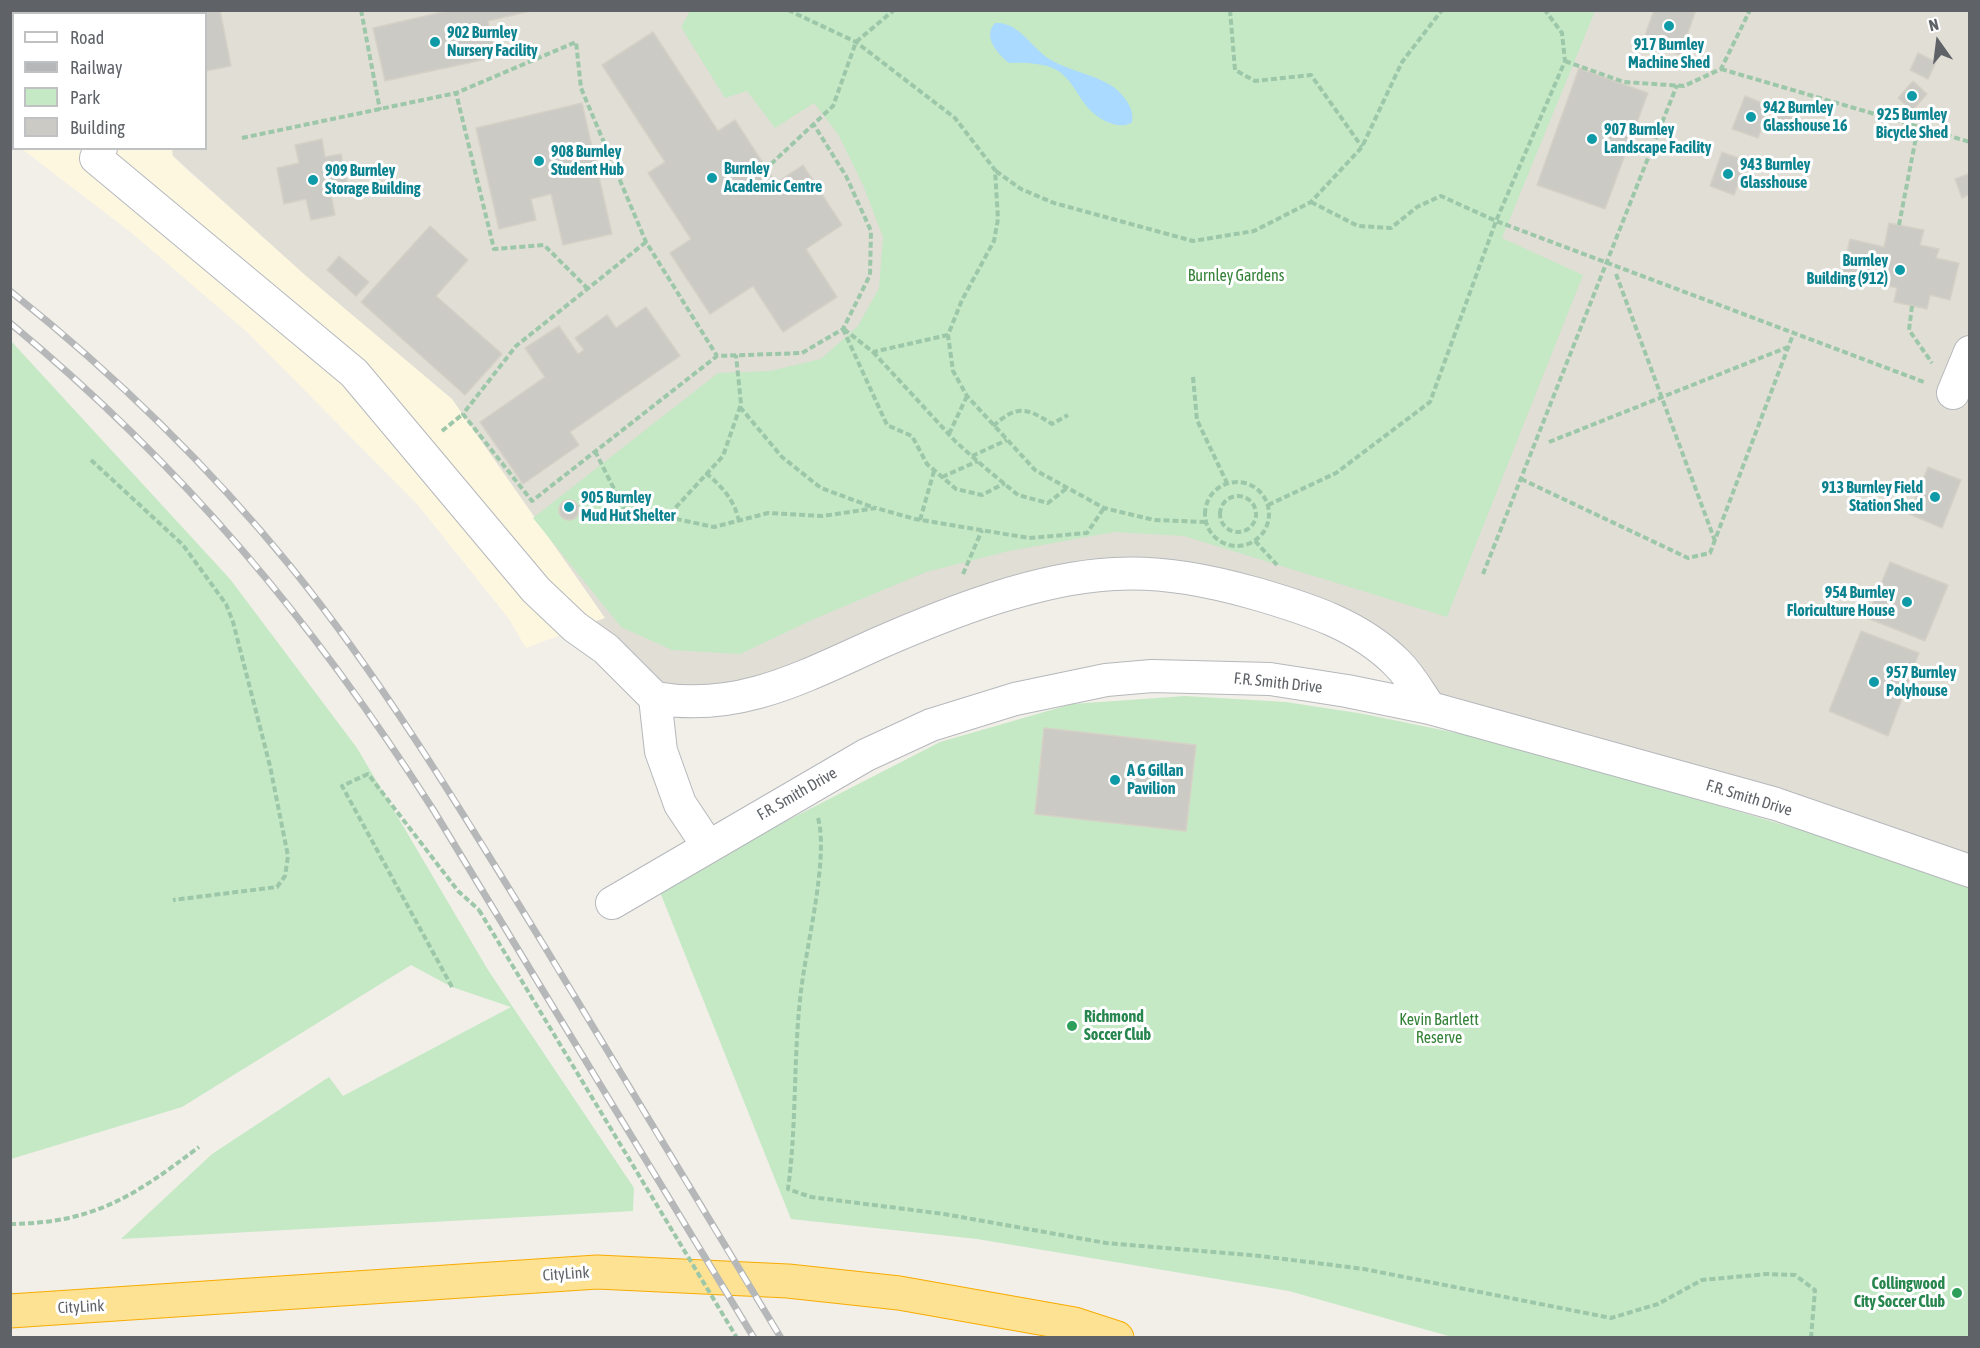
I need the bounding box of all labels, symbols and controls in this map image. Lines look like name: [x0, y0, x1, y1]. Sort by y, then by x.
legend: [12, 12, 207, 150]
north arrow: [1908, 12, 1968, 72]
text: N: [1927, 15, 1940, 34]
marker: 917 Burnley Machine Shed: [1662, 19, 1676, 33]
place label: 902 Burnley Nursery Facility: [447, 23, 538, 61]
text: Road: [70, 27, 104, 48]
marker: 902 Burnley Nursery Facility: [428, 35, 442, 49]
place label: 917 Burnley Machine Shed: [1628, 35, 1710, 73]
text: Railway: [70, 57, 122, 78]
text: Park: [70, 87, 100, 108]
marker: 925 Burnley Bicycle Shed: [1905, 89, 1919, 103]
place label: 942 Burnley Glasshouse 16: [1763, 98, 1848, 136]
place label: 925 Burnley Bicycle Shed: [1876, 105, 1948, 143]
marker: 942 Burnley Glasshouse 16: [1744, 110, 1758, 124]
text: Building: [70, 117, 125, 138]
place label: 907 Burnley Landscape Facility: [1604, 120, 1711, 158]
marker: 907 Burnley Landscape Facility: [1585, 132, 1599, 146]
place label: 908 Burnley Student Hub: [551, 142, 624, 180]
marker: 908 Burnley Student Hub: [532, 154, 546, 168]
place label: 943 Burnley Glasshouse: [1740, 155, 1810, 193]
place label: Burnley Academic Centre: [724, 159, 822, 197]
place label: 909 Burnley Storage Building: [325, 161, 421, 199]
marker: 943 Burnley Glasshouse: [1721, 167, 1735, 181]
marker: Burnley Academic Centre: [705, 171, 719, 185]
marker: 909 Burnley Storage Building: [306, 173, 320, 187]
place label: Burnley Building (912): [1807, 251, 1888, 289]
marker: Burnley Building (912): [1893, 263, 1907, 277]
park label: Burnley Gardens: [1188, 266, 1284, 286]
place label: 913 Burnley Field Station Shed: [1821, 478, 1923, 516]
place label: 905 Burnley Mud Hut Shelter: [581, 488, 675, 526]
marker: 913 Burnley Field Station Shed: [1928, 490, 1942, 504]
marker: 905 Burnley Mud Hut Shelter: [562, 500, 576, 514]
place label: 954 Burnley Floriculture House: [1787, 583, 1895, 621]
marker: 954 Burnley Floriculture House: [1900, 595, 1914, 609]
place label: 957 Burnley Polyhouse: [1886, 663, 1956, 701]
street label: F.R. Smith Drive: [1233, 669, 1323, 697]
marker: 957 Burnley Polyhouse: [1867, 675, 1881, 689]
place label: A G Gillan Pavilion: [1127, 761, 1184, 799]
street label: F.R. Smith Drive: [754, 763, 840, 825]
marker: A G Gillan Pavilion: [1108, 773, 1122, 787]
street label: F.R. Smith Drive: [1704, 776, 1794, 820]
place label: Richmond Soccer Club: [1084, 1007, 1151, 1045]
park label: Kevin Bartlett Reserve: [1399, 1010, 1479, 1048]
marker: Richmond Soccer Club: [1065, 1019, 1079, 1033]
street label: CityLink: [542, 1263, 590, 1285]
place label: Collingwood City Soccer Club: [1854, 1274, 1945, 1312]
marker: Collingwood City Soccer Club: [1950, 1286, 1964, 1300]
street label: CityLink: [57, 1296, 105, 1318]

